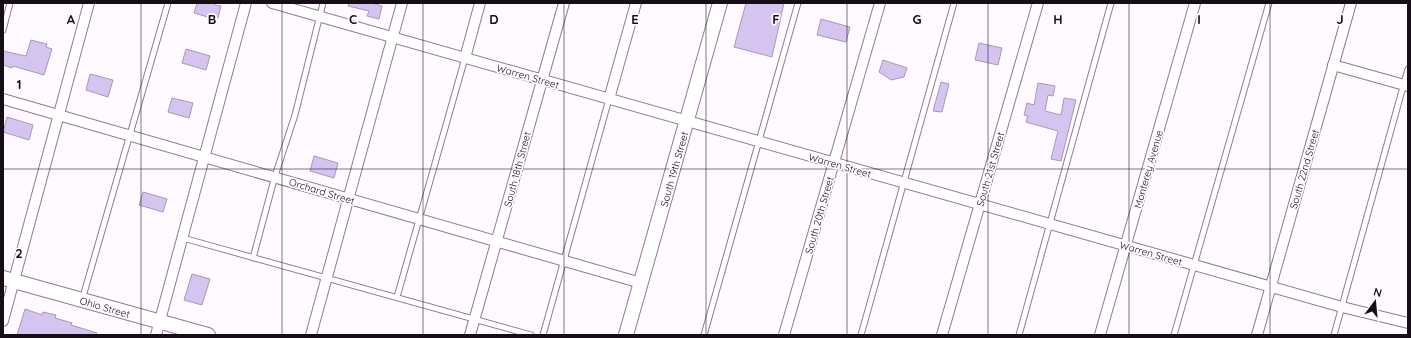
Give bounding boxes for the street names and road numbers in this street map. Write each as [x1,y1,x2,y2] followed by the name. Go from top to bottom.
[495,61,561,92] street label: Warren Street
[1287,127,1322,210] street label: South 22nd Street
[1131,128,1166,210] street label: Monterey Avenue
[501,129,534,208] street label: South 18th Street
[658,129,692,208] street label: South 19th Street
[974,130,1007,208] street label: South 21st Street
[807,150,873,181] street label: Warren Street
[802,174,837,255] street label: South 20th Street
[287,175,357,208] street label: Orchard Street
[1118,238,1184,269] street label: Warren Street
[78,294,132,321] street label: Ohio Street

